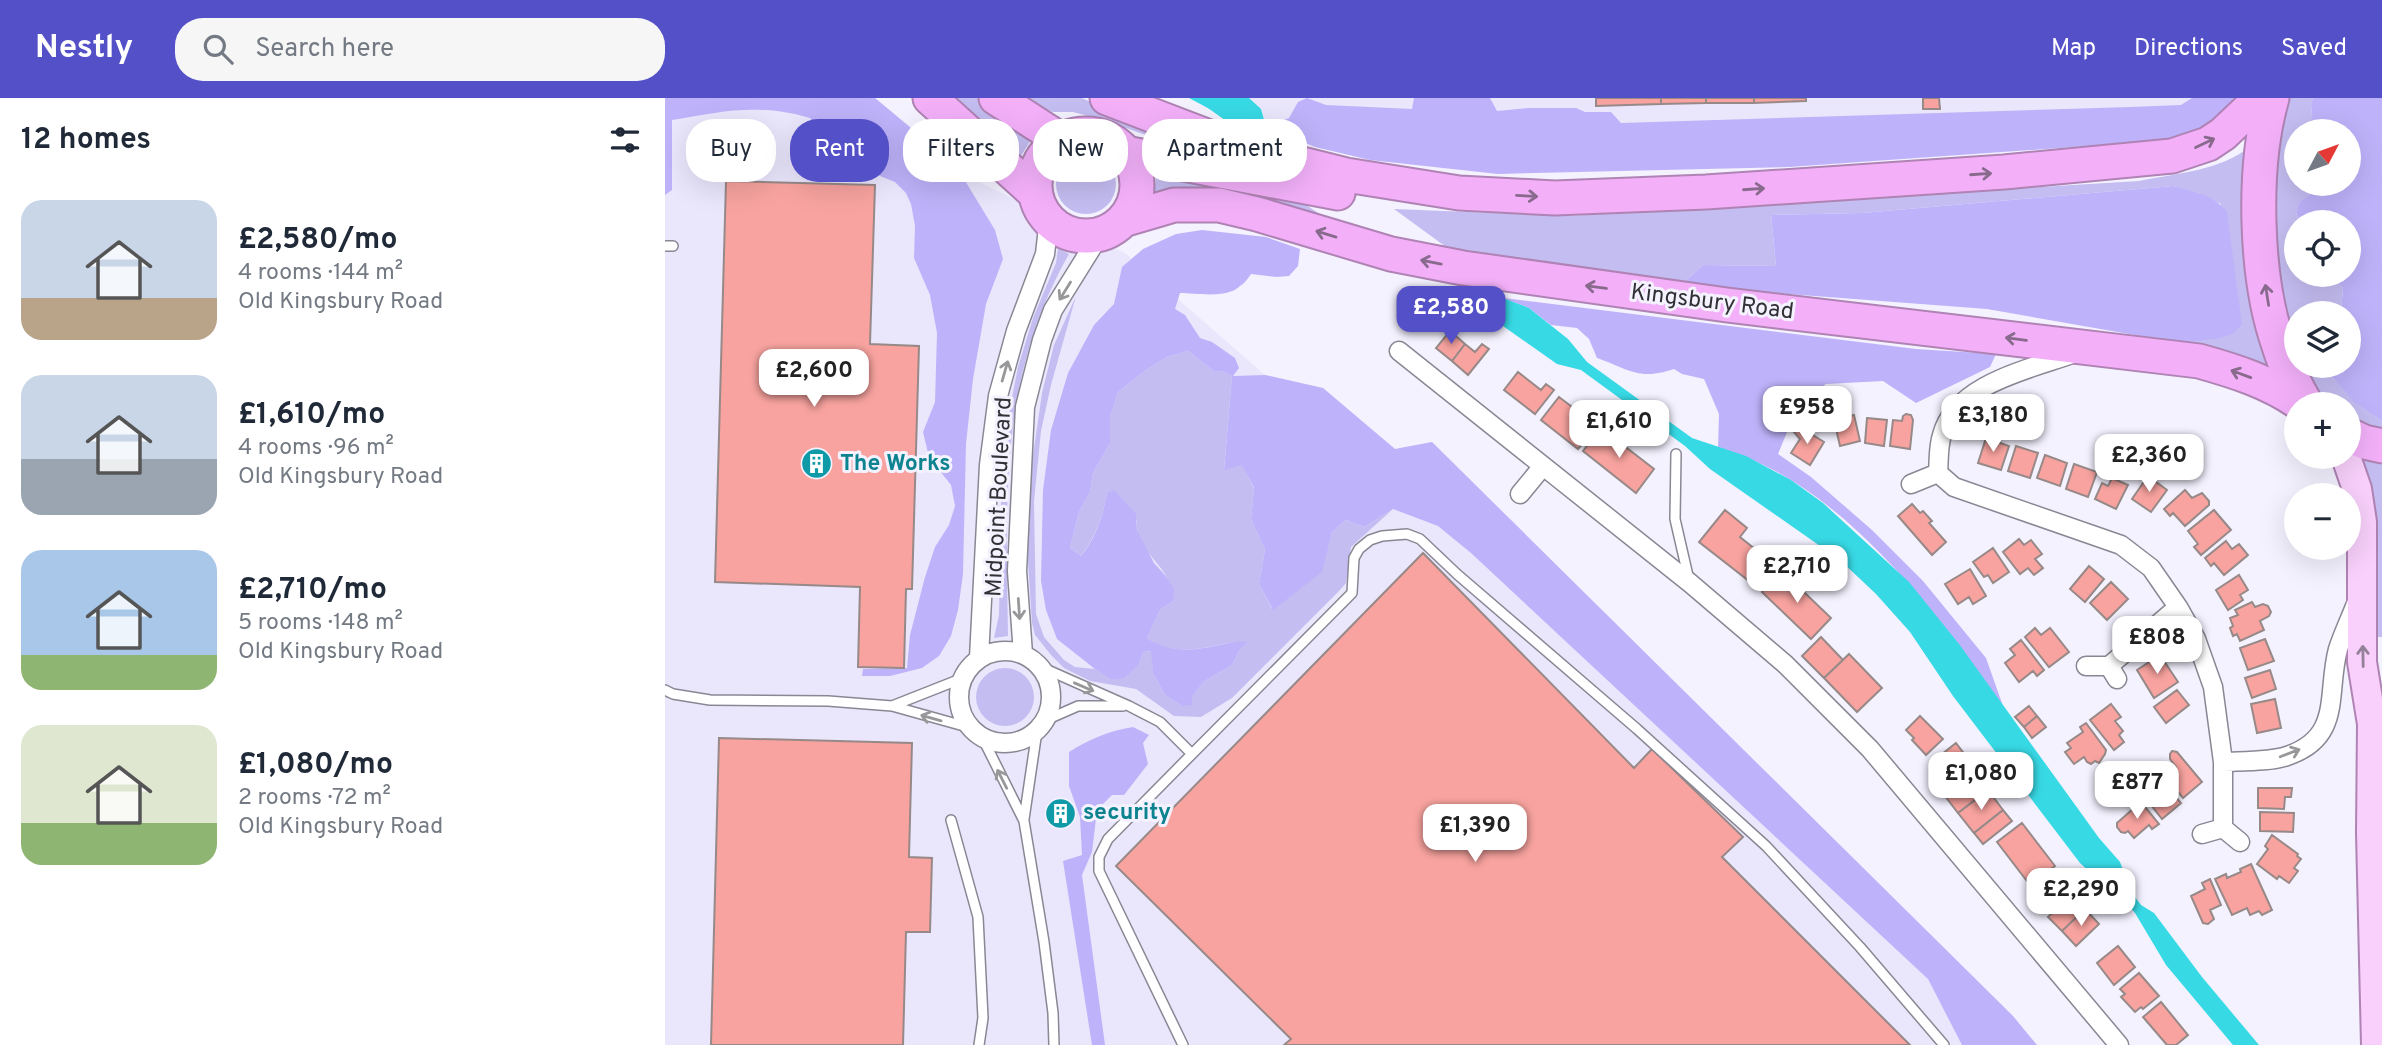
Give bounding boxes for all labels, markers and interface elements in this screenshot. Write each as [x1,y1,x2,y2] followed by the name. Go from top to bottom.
[175,18,665,81] search box
[35,28,133,70] text: Nestly
[199,30,237,68] icon: search
[255,33,394,66] text: Search here
[2051,34,2096,64] text: Map
[2134,34,2243,64] text: Directions
[2281,34,2347,64] text: Saved
[686,119,776,182] chip: Buy
[790,119,889,182] chip: Rent
[903,119,1019,182] chip: Filters
[1033,119,1128,182] chip: New
[1142,119,1307,182] chip: Apartment
[2284,119,2361,196] north arrow
[2284,119,2361,560] map controls
[606,121,644,159] icon: filters
[21,122,151,159] text: 12 homes
[2194,136,2215,150] one-way arrow
[1969,167,1992,180] one-way arrow
[1742,182,1765,195] one-way arrow
[1515,190,1538,203] one-way arrow
[2284,210,2361,287] button: locate
[238,222,398,259] text: £2,580/mo
[1315,227,1337,240] one-way arrow
[77,228,161,312] icon: home
[1420,254,1443,268] one-way arrow
[238,259,403,288] text: 4 rooms · 144 m²
[1629,279,1795,327] street label: Kingsbury Road
[1057,281,1071,301] one-way arrow
[1585,281,1608,294] one-way arrow
[2260,284,2273,307] one-way arrow
[1394,286,1508,346] pin: £2,580
[238,288,443,317] text: Old Kingsbury Road
[1413,294,1489,323] text: £2,580
[2284,301,2361,378] button: layers
[2006,333,2028,346] one-way arrow
[757,350,871,409] pin: £2,600
[775,357,853,386] text: £2,600
[999,360,1012,382] one-way arrow
[2230,366,2252,379] one-way arrow
[1766,386,1848,446] pin: £958
[2284,392,2361,469] button: +
[1779,394,1835,423] text: £958
[1936,394,2050,454] pin: £3,180
[980,396,1020,598] street label: Midpoint Boulevard
[238,397,385,434] text: £1,610/mo
[1562,400,1676,460] pin: £1,610
[1957,402,2029,431] text: £3,180
[77,403,161,487] icon: home
[1585,408,1653,437] text: £1,610
[238,434,394,463] text: 4 rooms · 96 m²
[2092,434,2206,494] pin: £2,360
[2111,442,2187,471] text: £2,360
[800,447,834,481] building icon: The Works
[840,450,951,479] place label: The Works
[238,463,443,492] text: Old Kingsbury Road
[2284,483,2361,560] button: −
[1740,546,1854,605] pin: £2,710
[1763,553,1831,582] text: £2,710
[238,572,387,609] text: £2,710/mo
[77,578,161,662] icon: home
[1013,597,1026,620] one-way arrow
[238,609,403,638] text: 5 rooms · 148 m²
[2116,616,2198,676] pin: £808
[2128,624,2186,653] text: £808
[238,638,443,667] text: Old Kingsbury Road
[2356,645,2370,668] one-way arrow
[1073,681,1095,694] one-way arrow
[921,710,943,723] one-way arrow
[2279,746,2300,759] one-way arrow
[238,747,393,784] text: £1,080/mo
[1924,752,2038,812] pin: £1,080
[77,753,161,837] icon: home
[1944,760,2018,789] text: £1,080
[2096,762,2178,821] pin: £877
[995,769,1009,790] one-way arrow
[2111,769,2163,798] text: £877
[238,784,391,813] text: 2 rooms · 72 m²
[1043,796,1077,830] building icon: security
[1083,799,1171,828] place label: security
[1418,804,1532,864] pin: £1,390
[1439,812,1511,841] text: £1,390
[238,813,443,842] text: Old Kingsbury Road
[2024,868,2138,928] pin: £2,290
[2042,876,2120,905] text: £2,290

